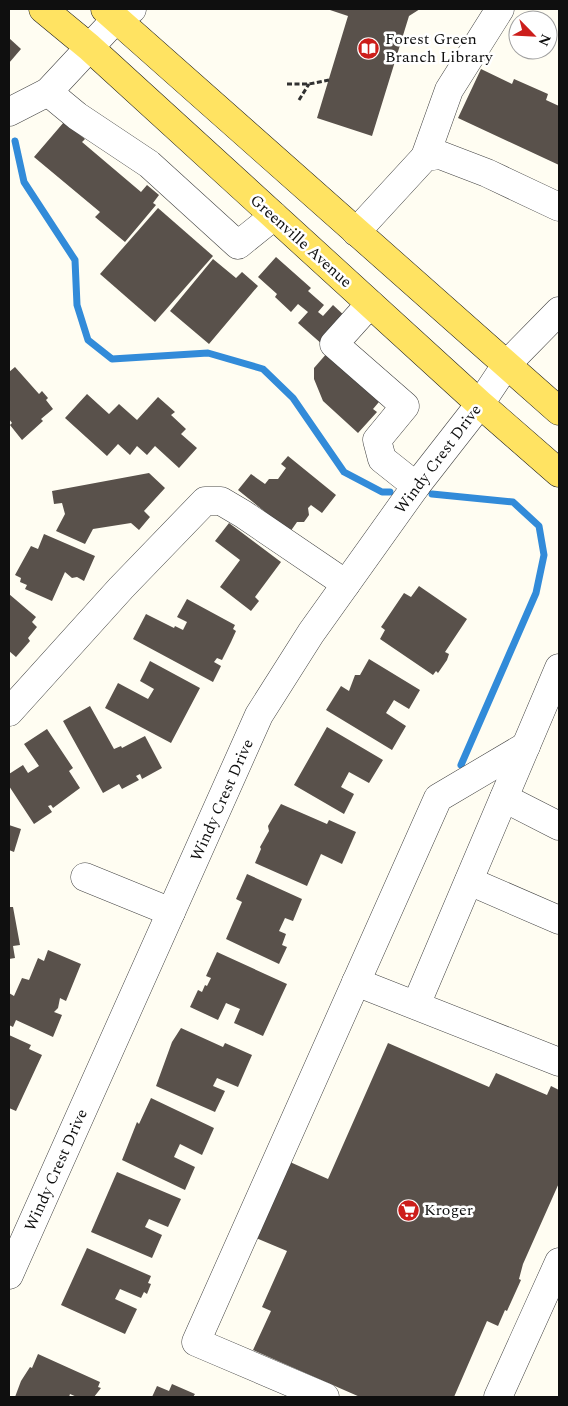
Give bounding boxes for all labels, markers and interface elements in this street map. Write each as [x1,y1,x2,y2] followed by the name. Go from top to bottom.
[508,10,558,60] north arrow
[385,27,494,69] place label: Forest Green Branch Library
[533,31,556,50] text: N
[357,36,381,60] library icon: Forest Green Branch Library
[245,189,357,293] street label: Greenville Avenue
[389,399,487,519] street label: Windy Crest Drive
[184,735,260,865] street label: Windy Crest Drive
[18,1105,94,1235] street label: Windy Crest Drive
[396,1198,420,1222] supermarket icon: Kroger
[424,1198,473,1222] place label: Kroger

